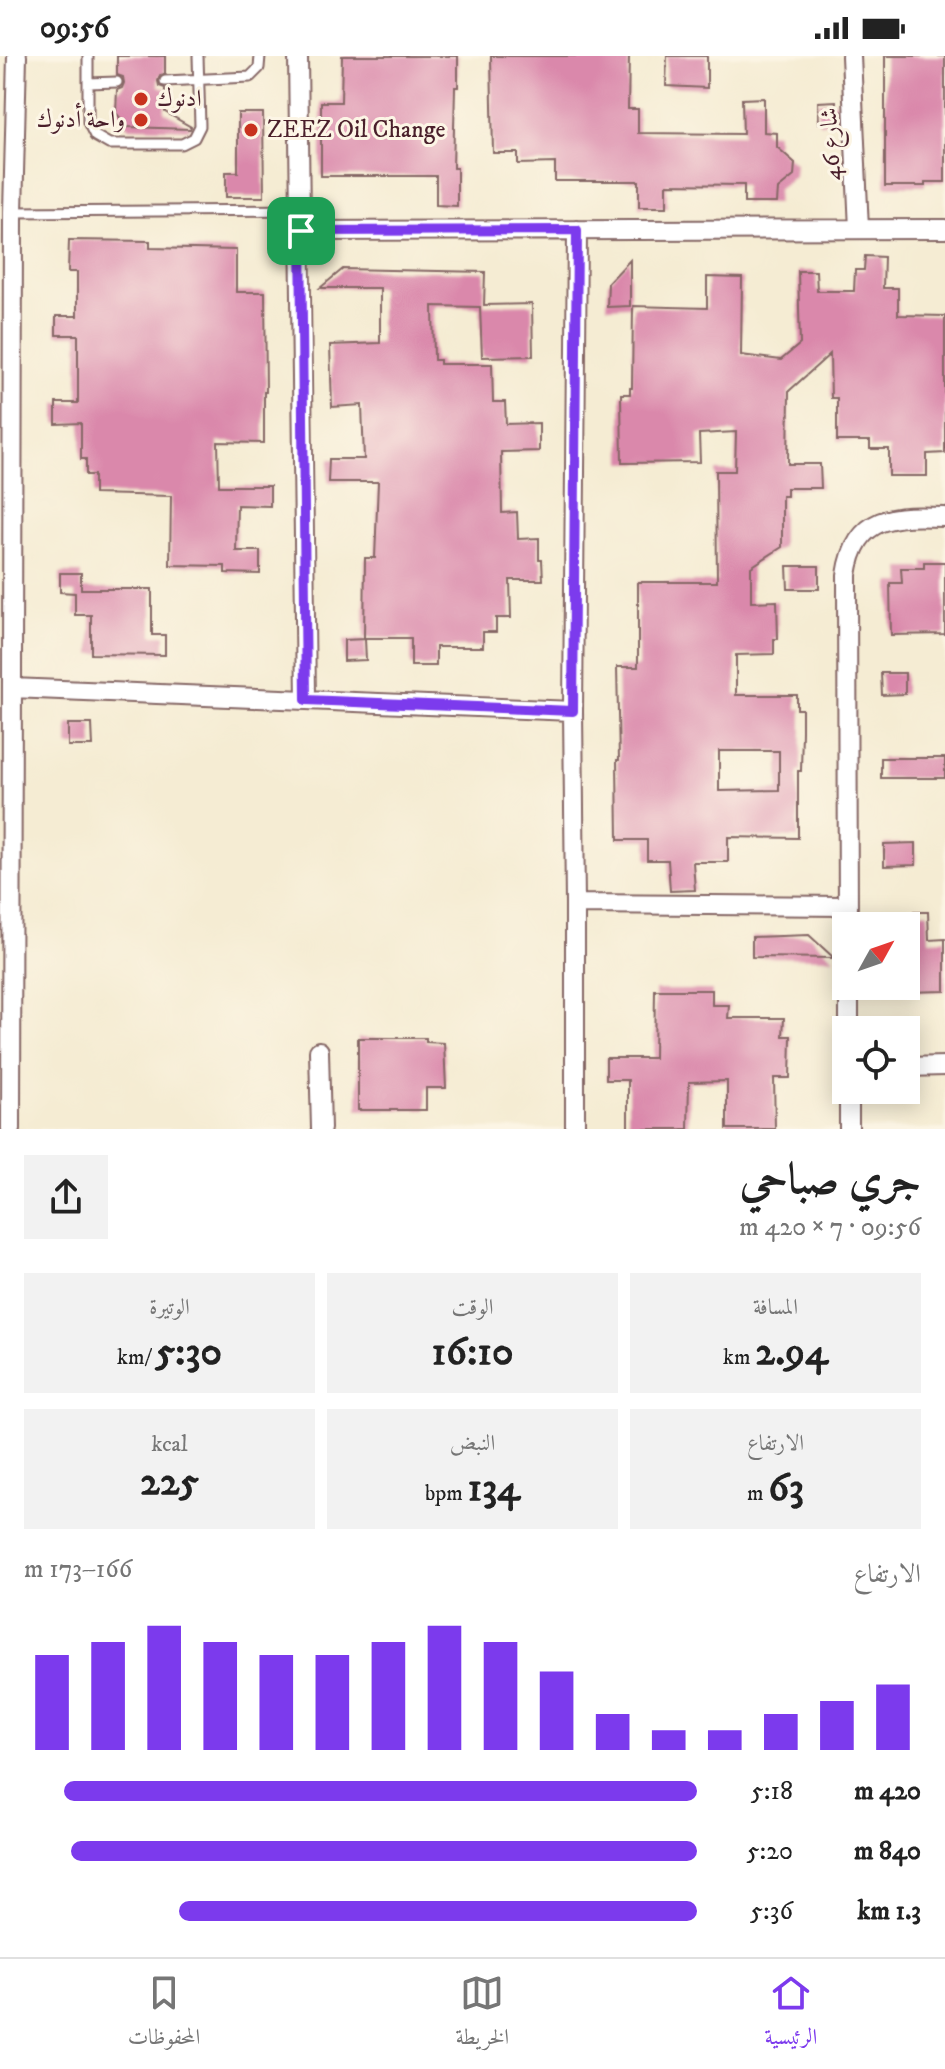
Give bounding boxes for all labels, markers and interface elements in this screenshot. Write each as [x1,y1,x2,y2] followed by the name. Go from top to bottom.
[40,10,109,47] text: 09:56
[157,84,202,114] place label: ادنوك
[132,90,150,108] marker: ادنوك
[36,102,125,135] place label: واحة أدنوك
[814,106,852,181] street label: شارع 46
[132,111,150,129] marker: واحة أدنوك
[267,115,445,145] place label: ZEEZ Oil Change
[242,121,260,139] marker: ZEEZ Oil Change
[267,197,335,265] pin
[279,209,323,253] icon: arrive
[832,912,920,1000] north arrow
[832,912,920,1104] map controls
[832,1016,920,1104] button: locate
[740,1153,921,1208] text: جري صباحي
[24,1155,108,1239] button: share
[739,1211,921,1244] text: 09:56 · 7 × 420 m
[149,1294,190,1321] text: الوتيرة
[451,1294,494,1321] text: الوقت
[753,1294,798,1321] text: المسافة
[155,1328,222,1378] text: 5:30
[432,1328,513,1378] text: 16:10
[755,1328,828,1378] text: 2.94
[117,1344,155,1371] text: /km
[723,1344,755,1371] text: km
[450,1430,495,1457] text: النبض
[747,1430,804,1457] text: الارتفاع
[151,1431,188,1458] text: kcal
[140,1458,199,1508] text: 225
[467,1464,520,1514] text: 134
[768,1464,804,1514] text: 63
[425,1480,467,1507] text: bpm
[747,1480,768,1507] text: m
[24,1553,132,1586] text: 166–173 m
[854,1558,921,1591] text: الارتفاع
[751,1775,793,1808] text: 5:18
[854,1775,921,1808] text: 420 m
[747,1835,793,1868] text: 5:20
[854,1835,921,1868] text: 840 m
[750,1895,793,1928] text: 5:36
[858,1895,921,1928] text: 1.3 km
[128,1971,200,2058] tab: المحفوظات
[456,1971,509,2058] tab: الخريطة
[764,1971,817,2058] tab: الرئيسية

